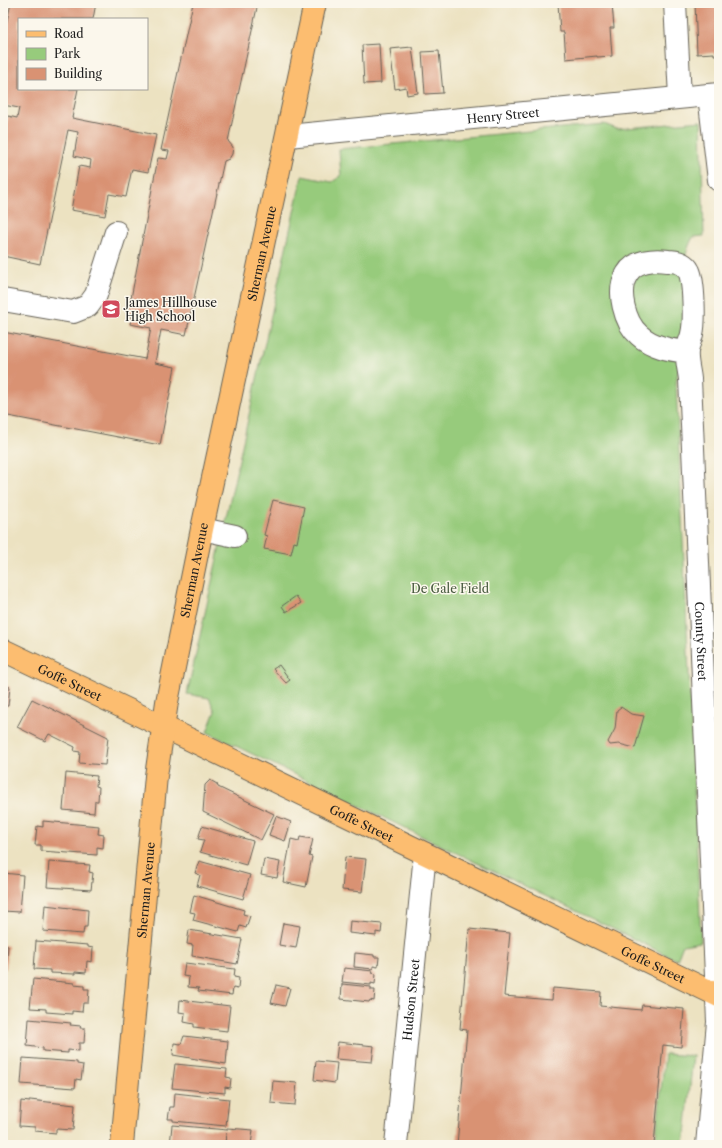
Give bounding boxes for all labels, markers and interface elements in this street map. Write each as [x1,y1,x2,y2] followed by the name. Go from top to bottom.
[18,18,148,90] legend
[54,26,84,41] text: Road
[54,46,81,61] text: Park
[54,66,102,81] text: Building
[466,104,541,126] street label: Henry Street
[244,204,279,302] street label: Sherman Avenue
[123,295,217,324] place label: James Hillhouse High School
[100,298,122,320] school or university icon: James Hillhouse High School
[177,521,211,619] street label: Sherman Avenue
[411,581,490,596] park label: De Gale Field
[692,601,711,682] street label: County Street
[35,660,105,704] street label: Goffe Street
[327,801,397,845] street label: Goffe Street
[134,841,157,939] street label: Sherman Avenue
[619,942,688,986] street label: Goffe Street
[399,957,422,1041] street label: Hudson Street

